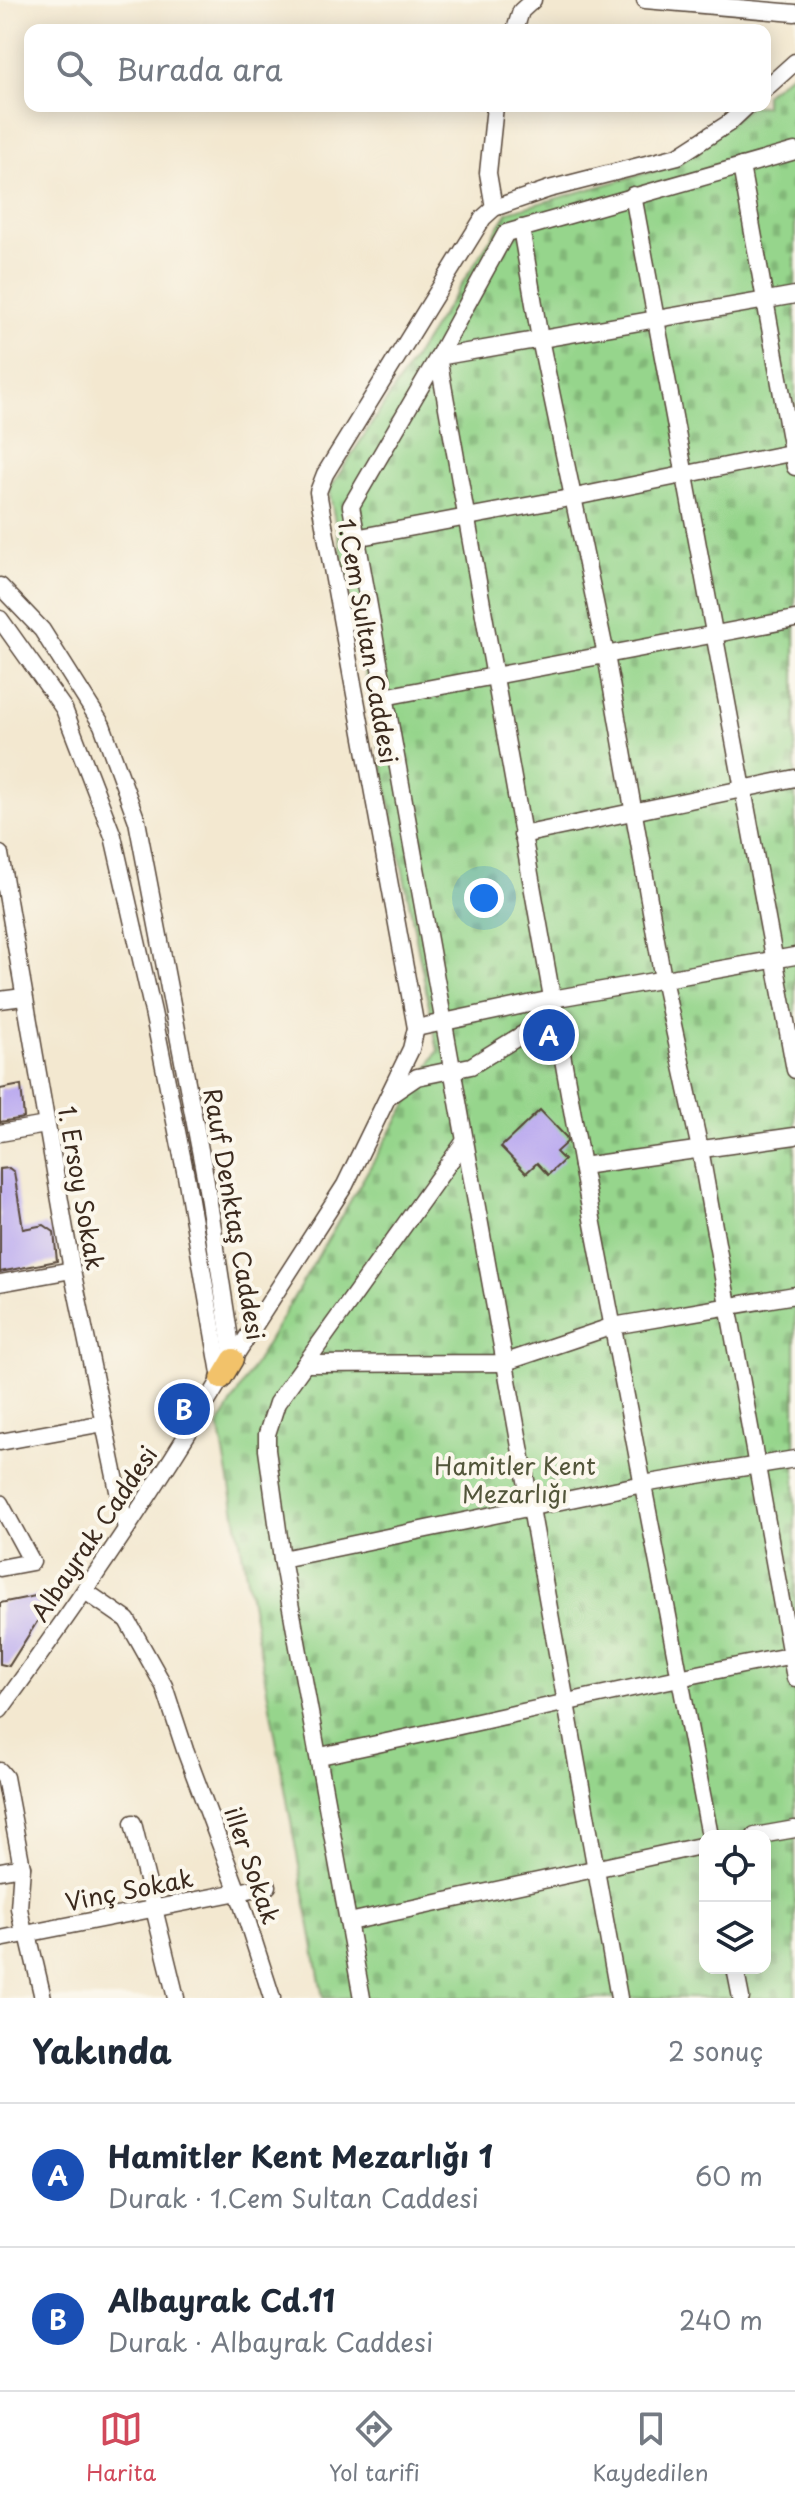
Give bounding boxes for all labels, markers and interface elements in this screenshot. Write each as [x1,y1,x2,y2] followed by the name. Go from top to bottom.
[24,24,771,112] search box
[52,46,96,90] icon: search
[116,46,282,91] text: Burada ara
[330,516,408,766] street label: 1.Cem Sultan Caddesi
[464,878,504,918] your location
[523,1005,575,1065] pin: A
[195,1085,275,1343] street label: Rauf Denktaş Caddesi
[50,1103,114,1273] street label: 1. Ersoy Sokak
[158,1379,210,1439] pin: B
[21,1438,165,1628] street label: Albayrak Caddesi
[434,1447,596,1511] park label: Hamitler Kent Mezarlığı
[216,1801,290,1929] street label: iller Sokak
[699,1830,771,1974] map controls
[699,1830,771,1902] button: locate
[62,1859,196,1919] street label: Vinç Sokak
[699,1902,771,1974] button: layers
[32,2024,172,2076] text: Yakında
[668,2031,763,2070] text: 2 sonuç
[108,2133,493,2178] text: Hamitler Kent Mezarlığı 1
[48,2156,68,2195] text: A
[695,2156,763,2195] text: 60 m
[108,2178,479,2217] text: Durak · 1.Cem Sultan Caddesi
[108,2277,335,2322] text: Albayrak Cd.11
[49,2300,67,2339] text: B
[679,2300,763,2339] text: 240 m
[108,2322,433,2361] text: Durak · Albayrak Caddesi
[86,2407,156,2488] tab: Harita
[329,2407,420,2488] tab: Yol tarifi
[593,2407,709,2488] tab: Kaydedilen

